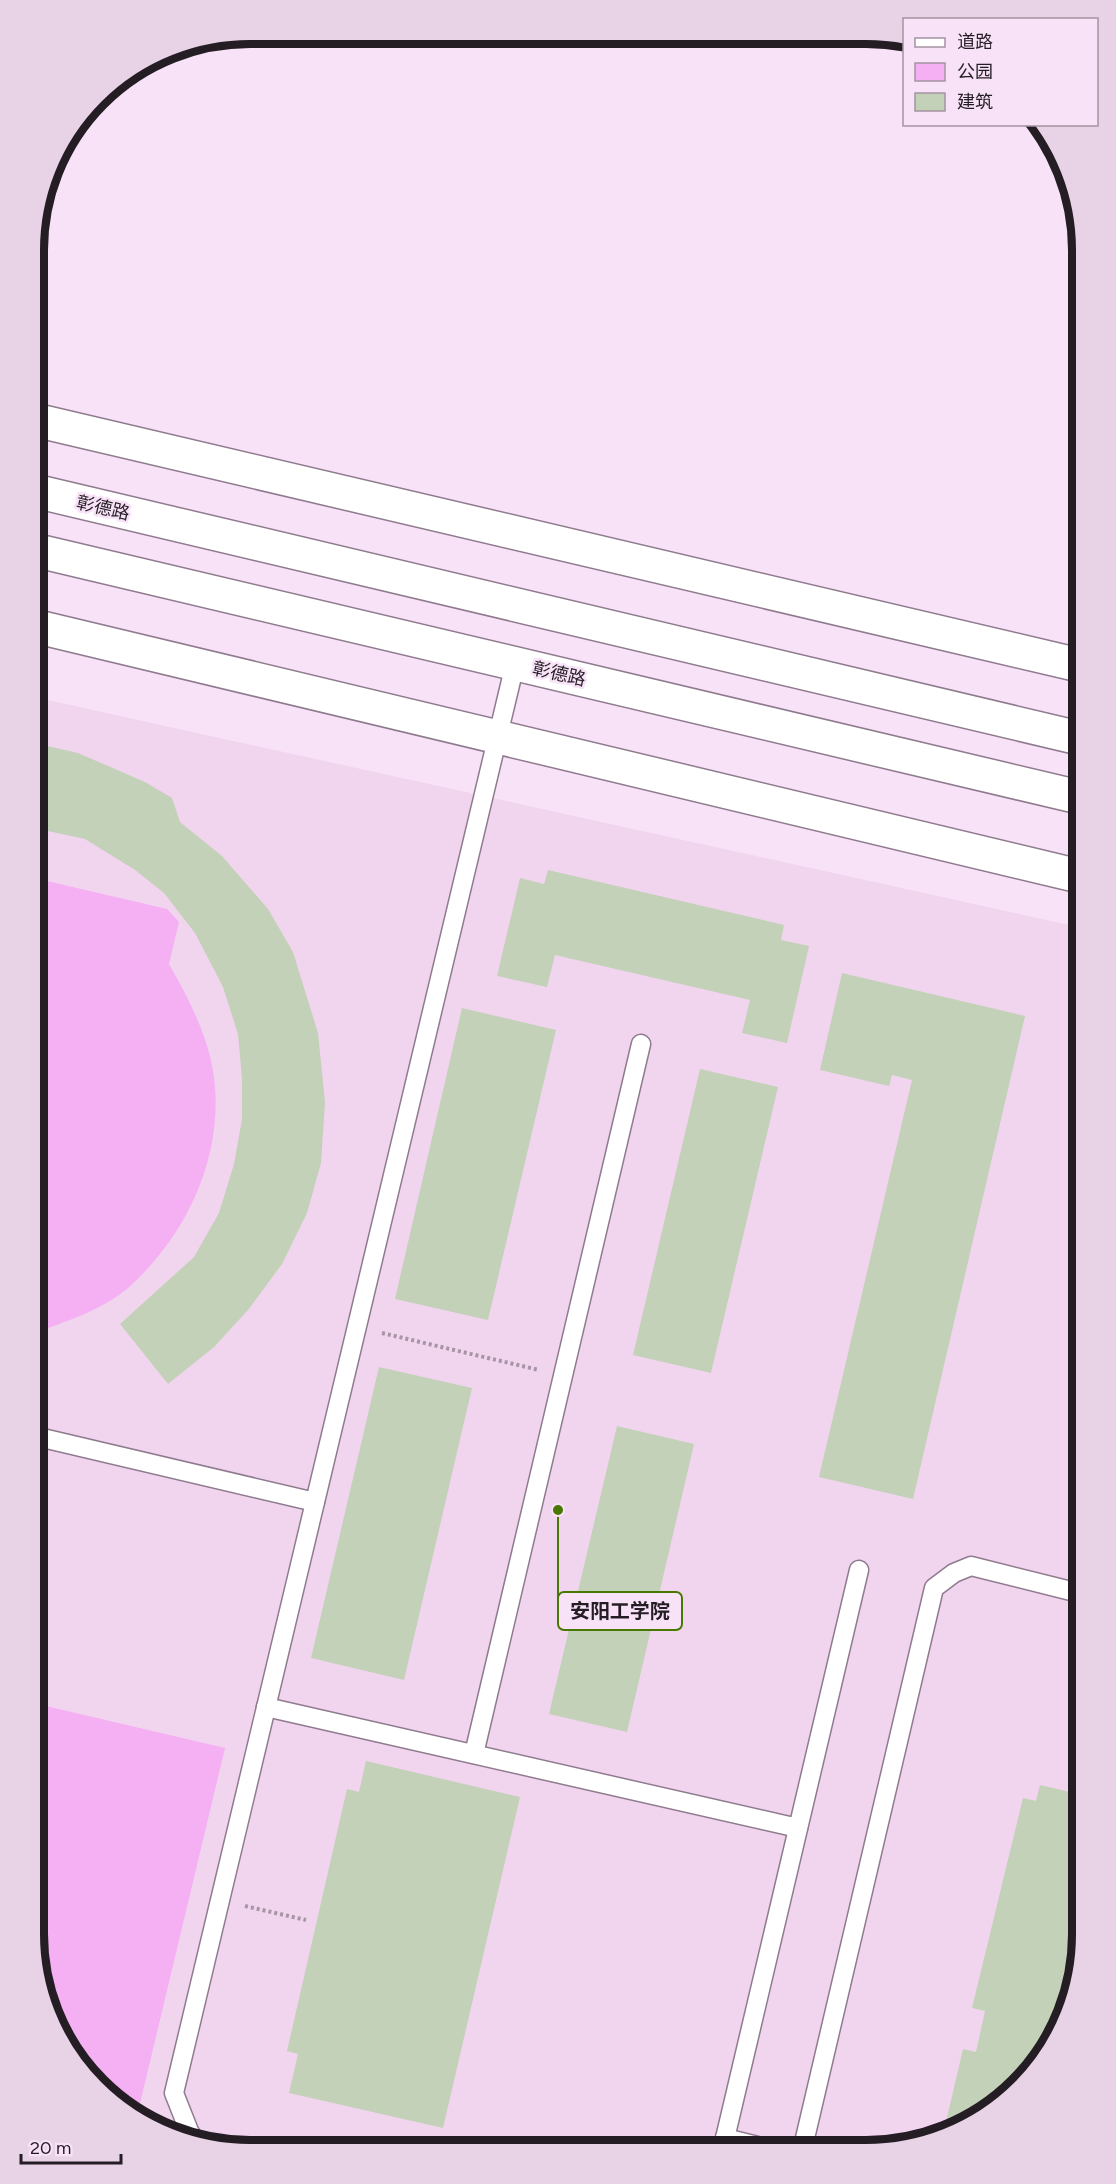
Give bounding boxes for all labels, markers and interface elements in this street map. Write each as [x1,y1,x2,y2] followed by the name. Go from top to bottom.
[903,18,1098,126] legend
[957,31,993,53] text: 道路
[957,61,993,83] text: 公园
[957,91,993,113] text: 建筑
[74,491,132,525] street label: 彰德路
[530,657,588,691] street label: 彰德路
[558,1592,682,1630] callout: 安阳工学院
[570,1599,670,1623] text: 安阳工学院
[21,2127,122,2165] scale bar
[30,2137,71,2159] text: 20 m

